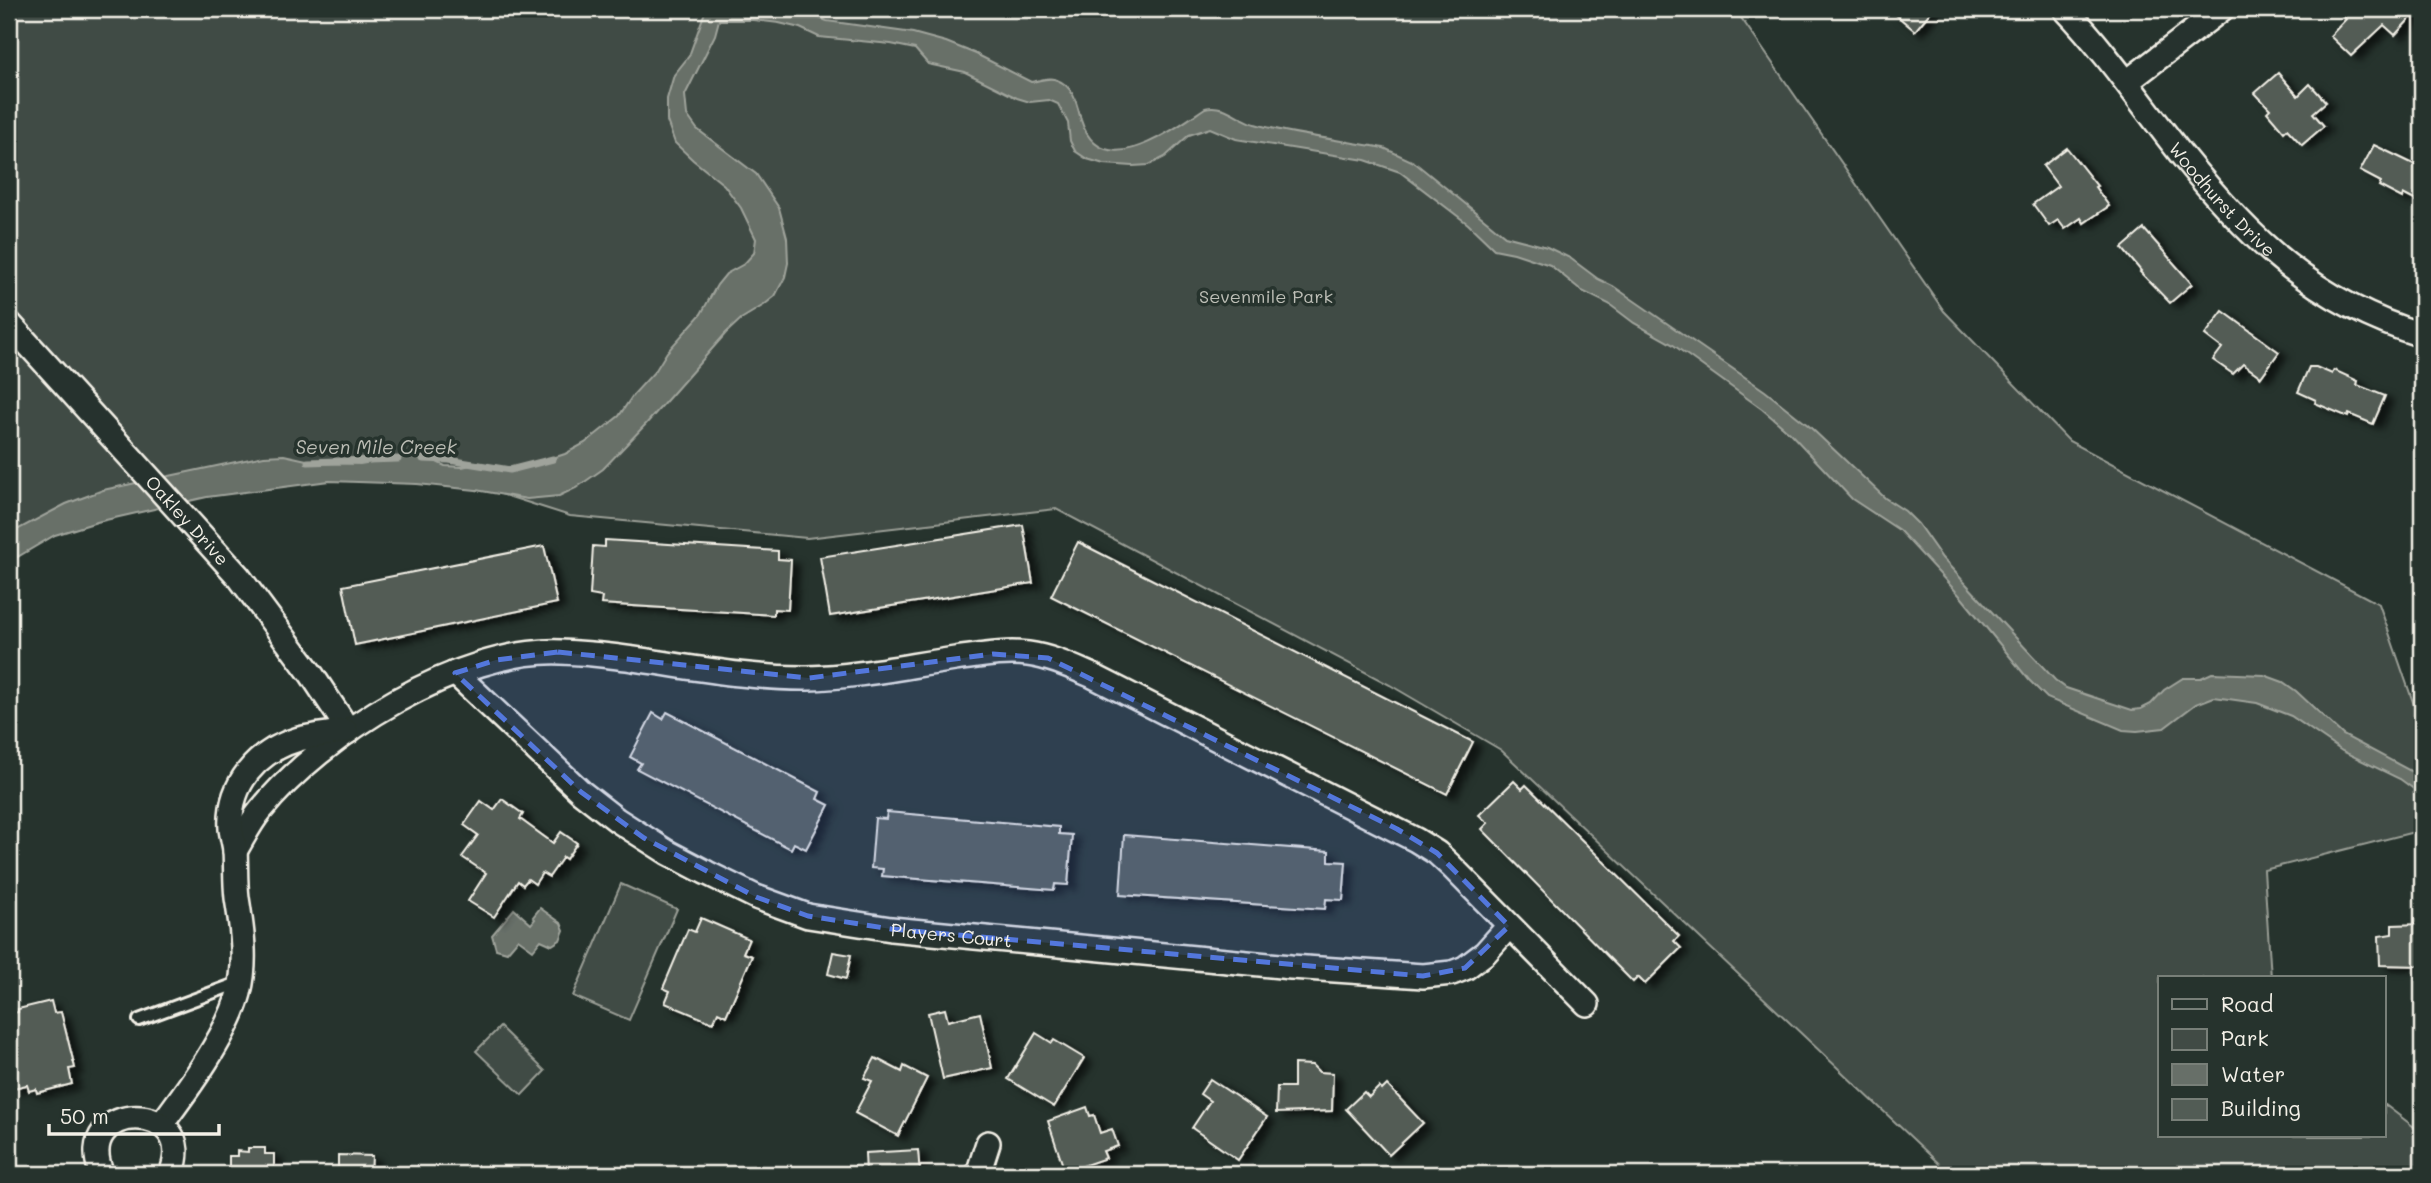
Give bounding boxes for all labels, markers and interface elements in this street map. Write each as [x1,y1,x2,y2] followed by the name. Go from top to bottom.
[2164,137,2281,262] street label: Woodhurst Drive
[1199,284,1333,308] park label: Sevenmile Park
[295,434,457,459] water label: Seven Mile Creek
[141,470,235,570] street label: Oakley Drive
[890,917,1013,952] street label: Players Court
[2158,976,2386,1138] legend
[2221,990,2273,1017] text: Road
[2221,1024,2269,1051] text: Park
[2221,1060,2285,1087] text: Water
[49,1092,219,1136] scale bar
[2221,1094,2301,1121] text: Building
[60,1102,109,1129] text: 50 m

